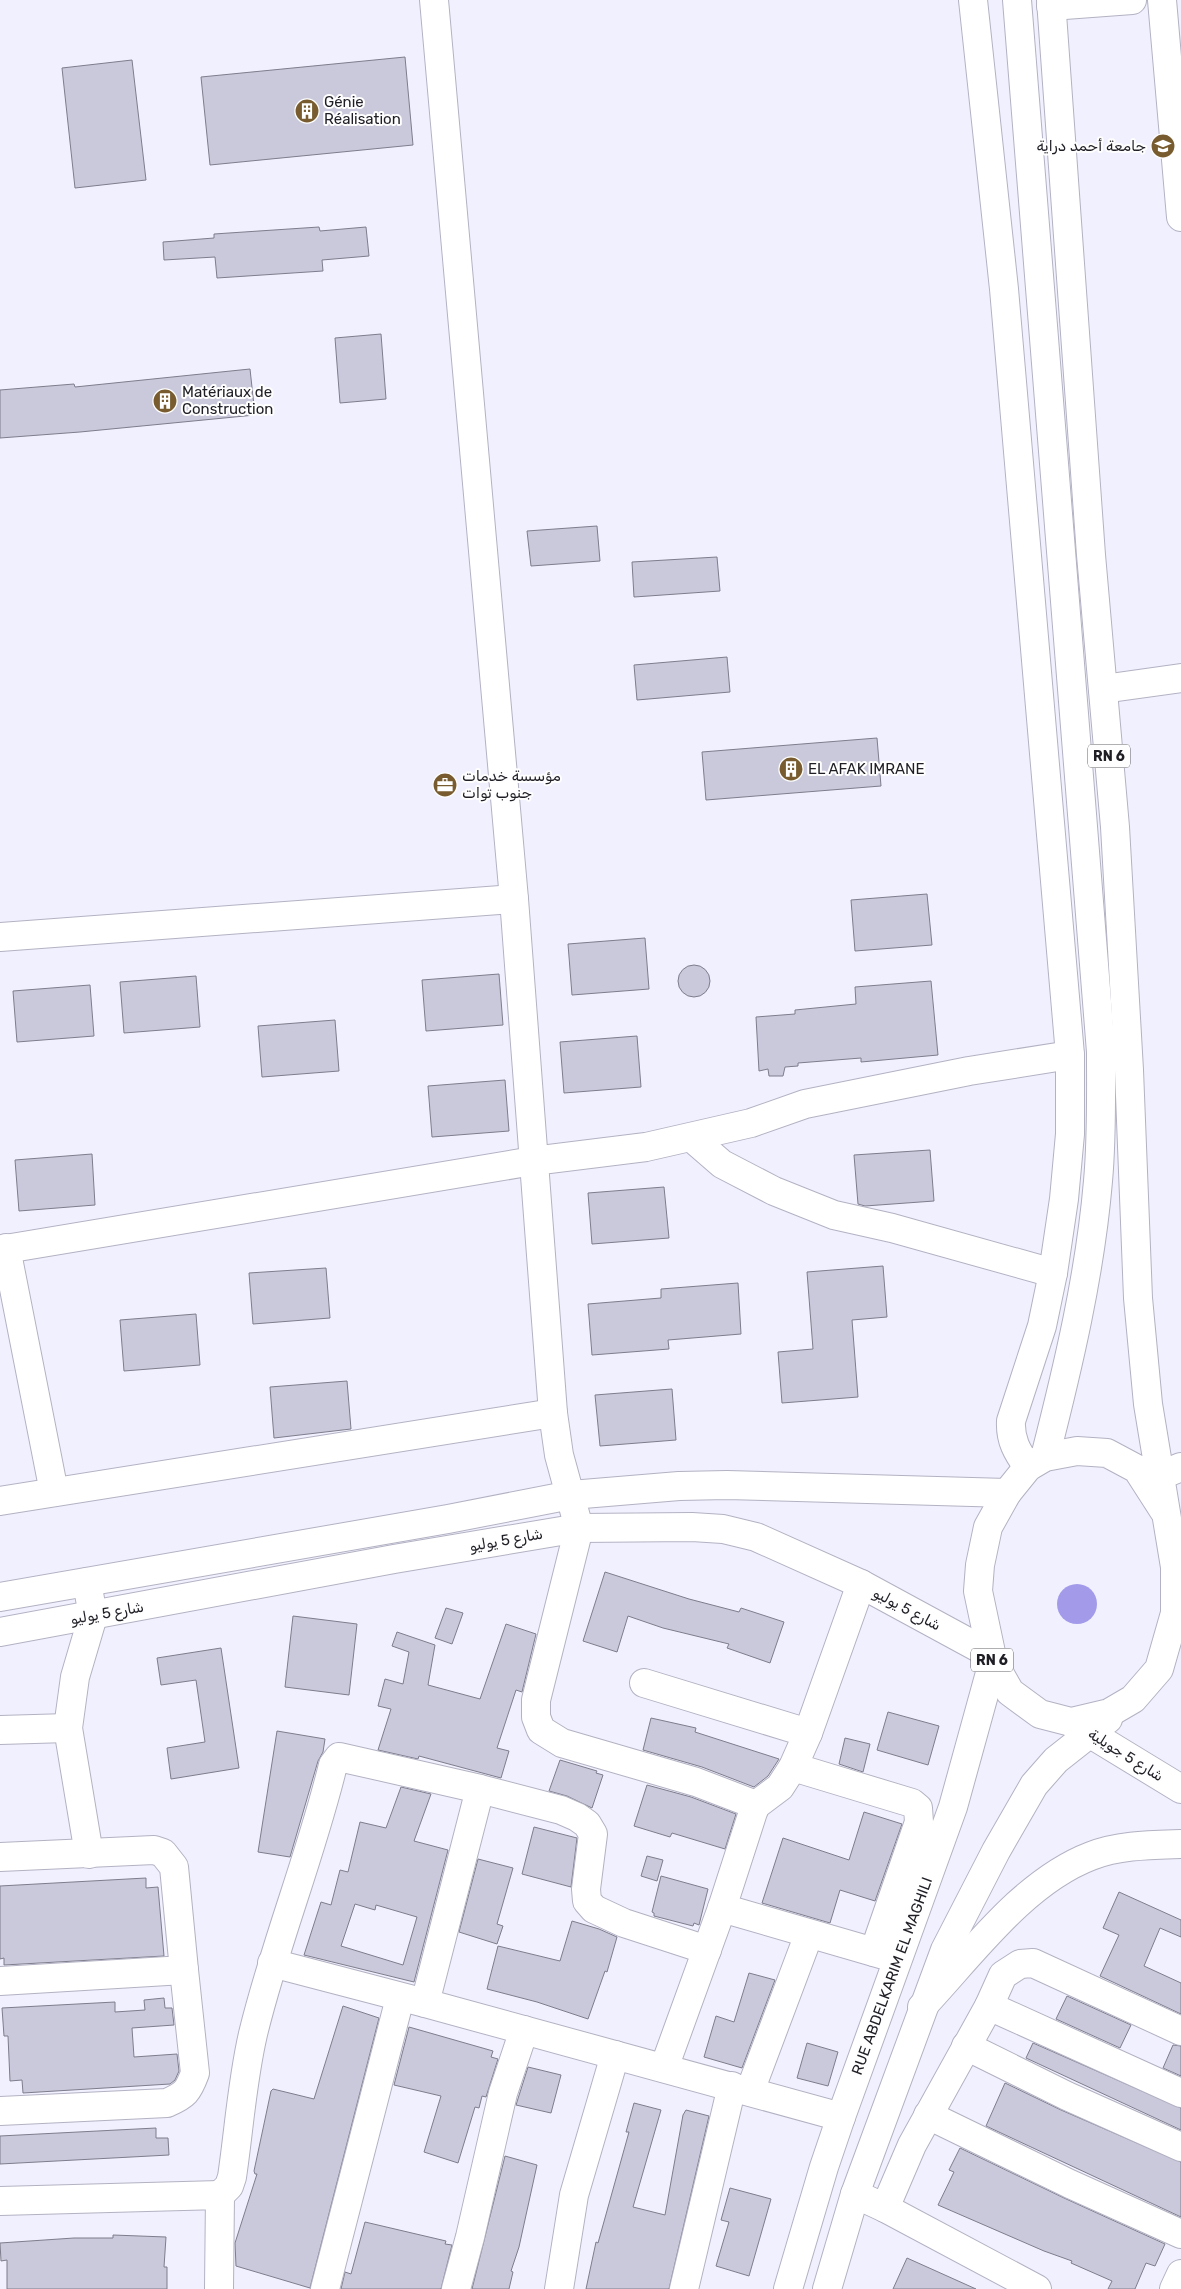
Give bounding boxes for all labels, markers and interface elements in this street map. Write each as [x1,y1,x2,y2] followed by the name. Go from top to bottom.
[324,93,401,128] place label: Génie Réalisation
[294,98,320,124] building icon: Génie Réalisation
[1150,133,1176,159] school or university icon: جامعة أحمد دراية
[1037,137,1146,155] place label: جامعة أحمد دراية
[182,383,273,418] place label: Matériaux de Construction
[152,388,178,414] building icon: Matériaux de Construction
[1088,744,1130,768] road number: RN 6
[778,756,804,782] building icon: EL AFAK IMRANE
[808,760,925,778] place label: EL AFAK IMRANE
[462,767,561,802] place label: مؤسسة خدمات جنوب توات
[432,772,458,798] office icon: مؤسسة خدمات جنوب توات
[468,1525,545,1557] street label: شارع 5 يوليو
[869,1584,944,1636] street label: شارع 5 يوليو
[69,1598,146,1630] street label: شارع 5 يوليو
[971,1648,1013,1672] road number: RN 6
[1084,1725,1167,1787] street label: شارع 5 جويلية
[848,1875,936,2077] street label: RUE ABDELKARIM EL MAGHILI

